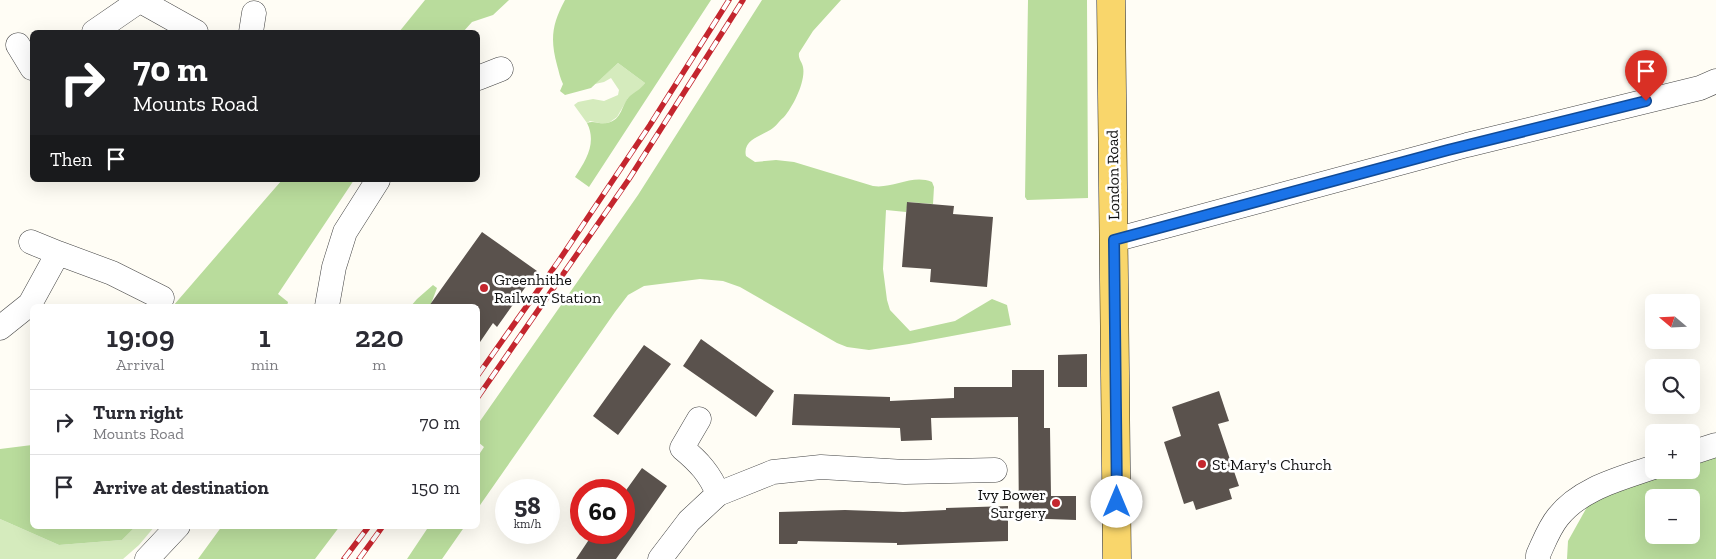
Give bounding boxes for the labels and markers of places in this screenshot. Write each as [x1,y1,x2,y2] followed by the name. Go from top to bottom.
[1625,50,1667,101] pin
[494,270,602,307] place label: Greenhithe Railway Station
[478,282,490,294] marker: Greenhithe Railway Station
[1212,455,1332,474] place label: St Mary's Church
[1196,458,1208,470] marker: St Mary's Church
[978,485,1047,522] place label: Ivy Bower Surgery
[1050,497,1062,509] marker: Ivy Bower Surgery

